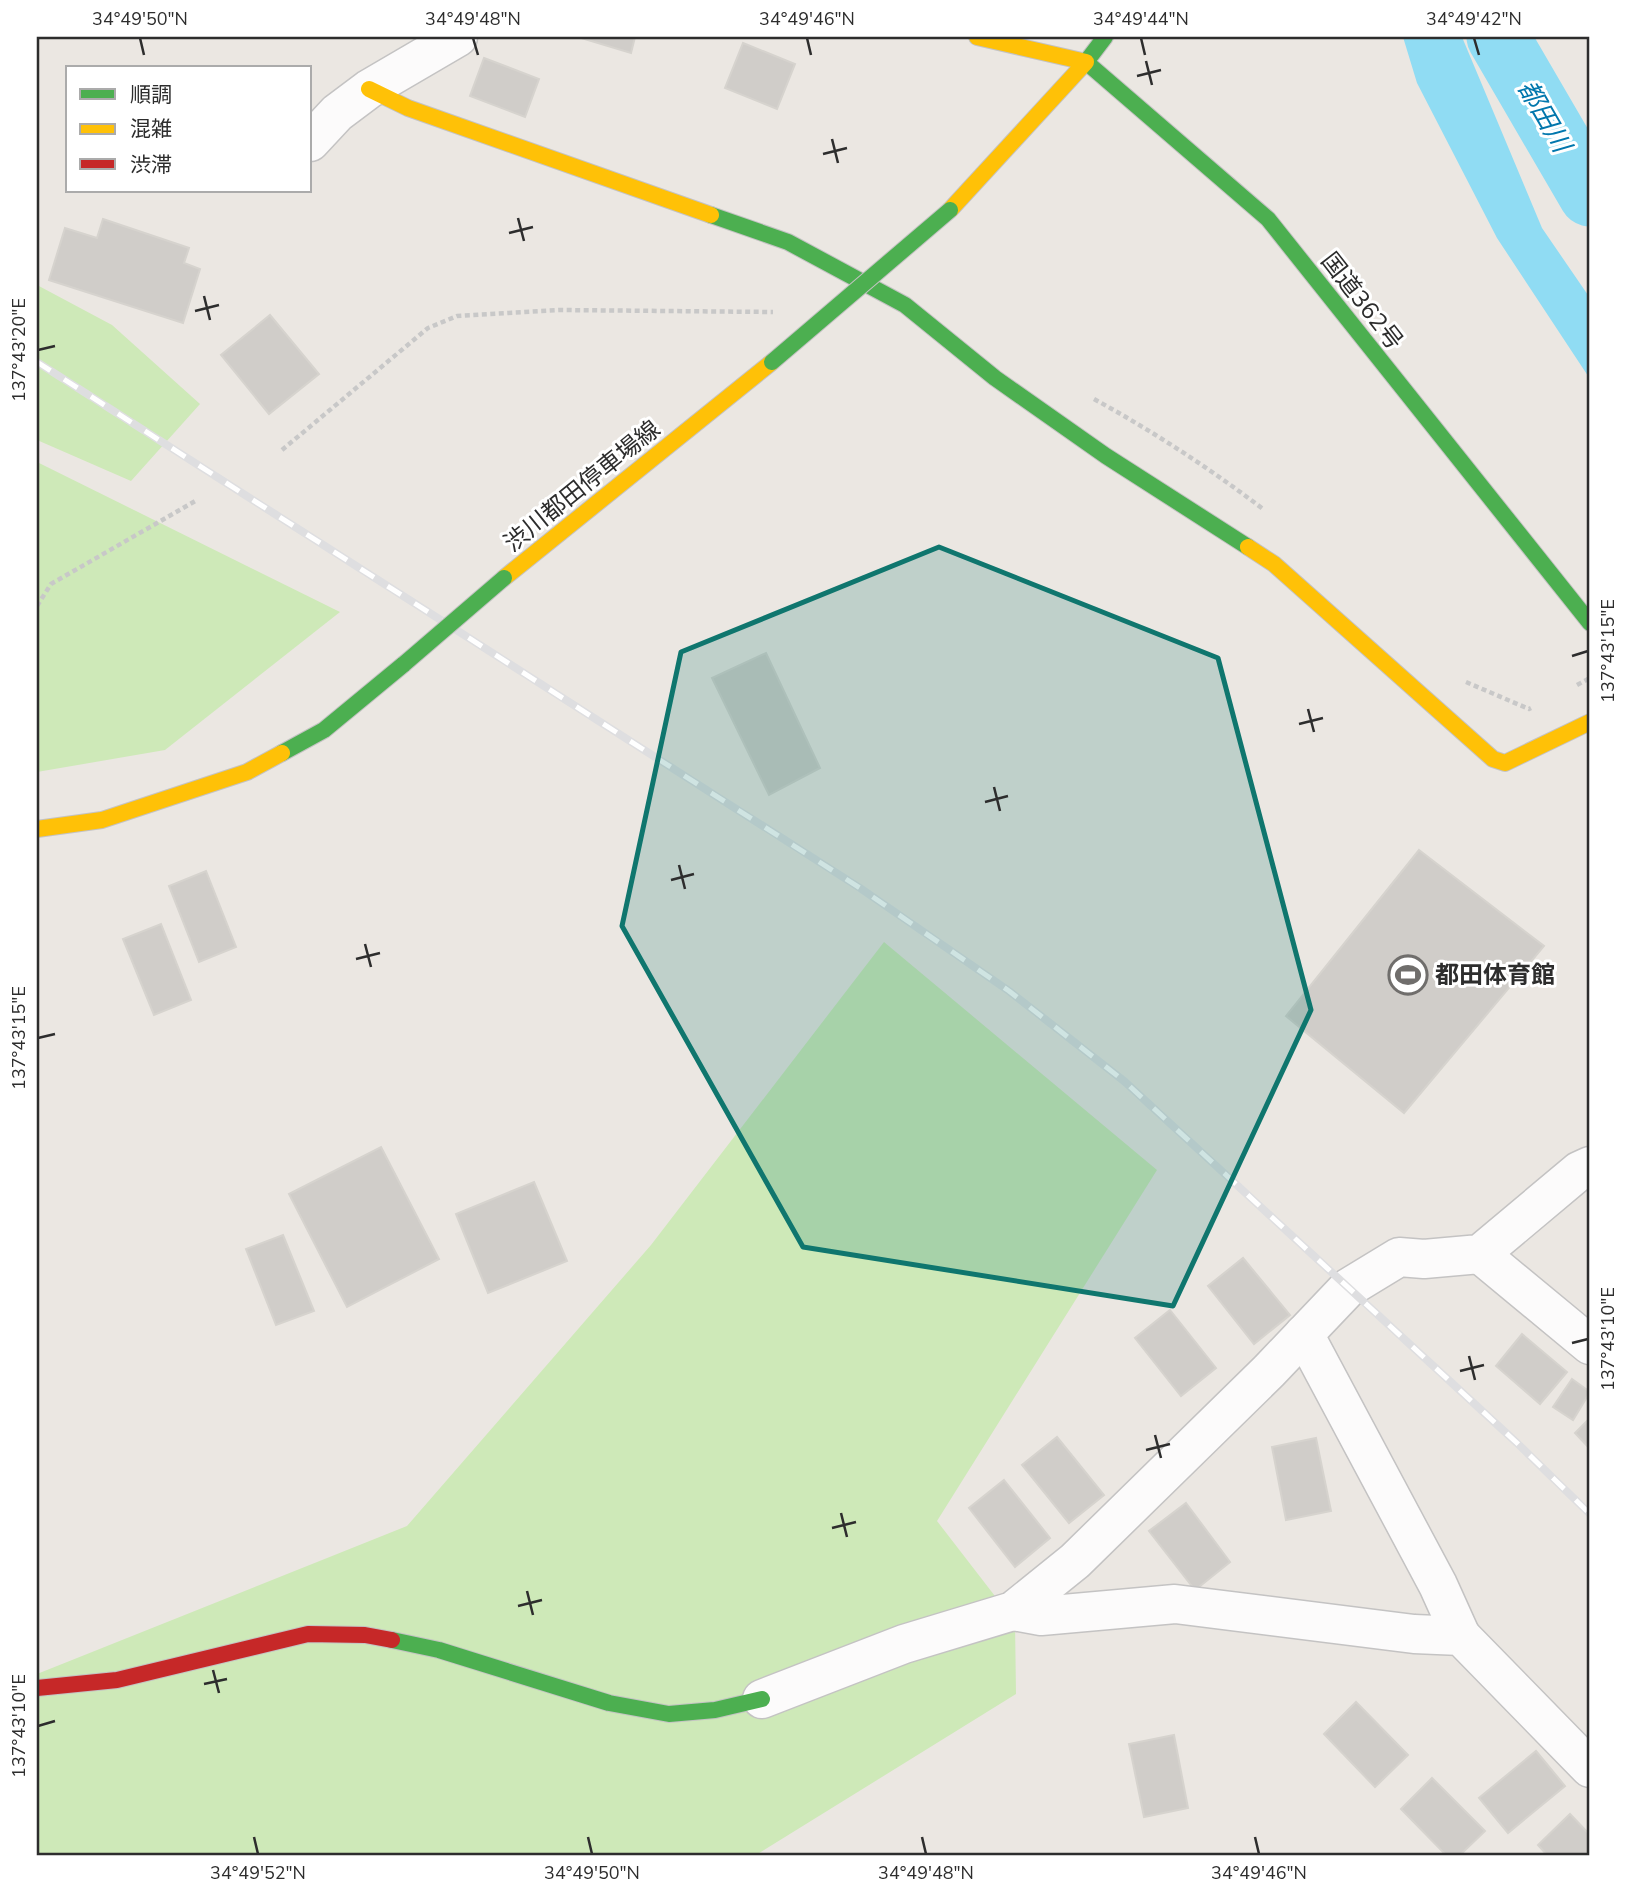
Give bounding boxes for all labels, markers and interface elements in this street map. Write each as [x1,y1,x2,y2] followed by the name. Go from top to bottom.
[92,7,188,31] text: 34°49'50"N
[425,7,521,31] text: 34°49'48"N
[759,7,855,31] text: 34°49'46"N
[1093,7,1189,31] text: 34°49'44"N
[1426,7,1522,31] text: 34°49'42"N
[66,66,312,192] legend
[1509,73,1580,161] water label: 都田川
[130,81,172,109] text: 順調
[130,115,172,143] text: 混雑
[130,151,172,179] text: 渋滞
[1314,246,1410,356] street label: 国道362号
[7,298,31,402] text: 137°43'20"E
[497,413,667,559] street label: 渋川都田停車場線
[1596,599,1620,703] text: 137°43'15"E
[1387,954,1429,996] sports icon: 都田体育館
[1435,959,1555,991] place label: 都田体育館
[7,986,31,1090] text: 137°43'15"E
[1596,1287,1620,1391] text: 137°43'10"E
[7,1674,31,1778] text: 137°43'10"E
[210,1861,306,1885] text: 34°49'52"N
[544,1861,640,1885] text: 34°49'50"N
[878,1861,974,1885] text: 34°49'48"N
[1211,1861,1307,1885] text: 34°49'46"N

